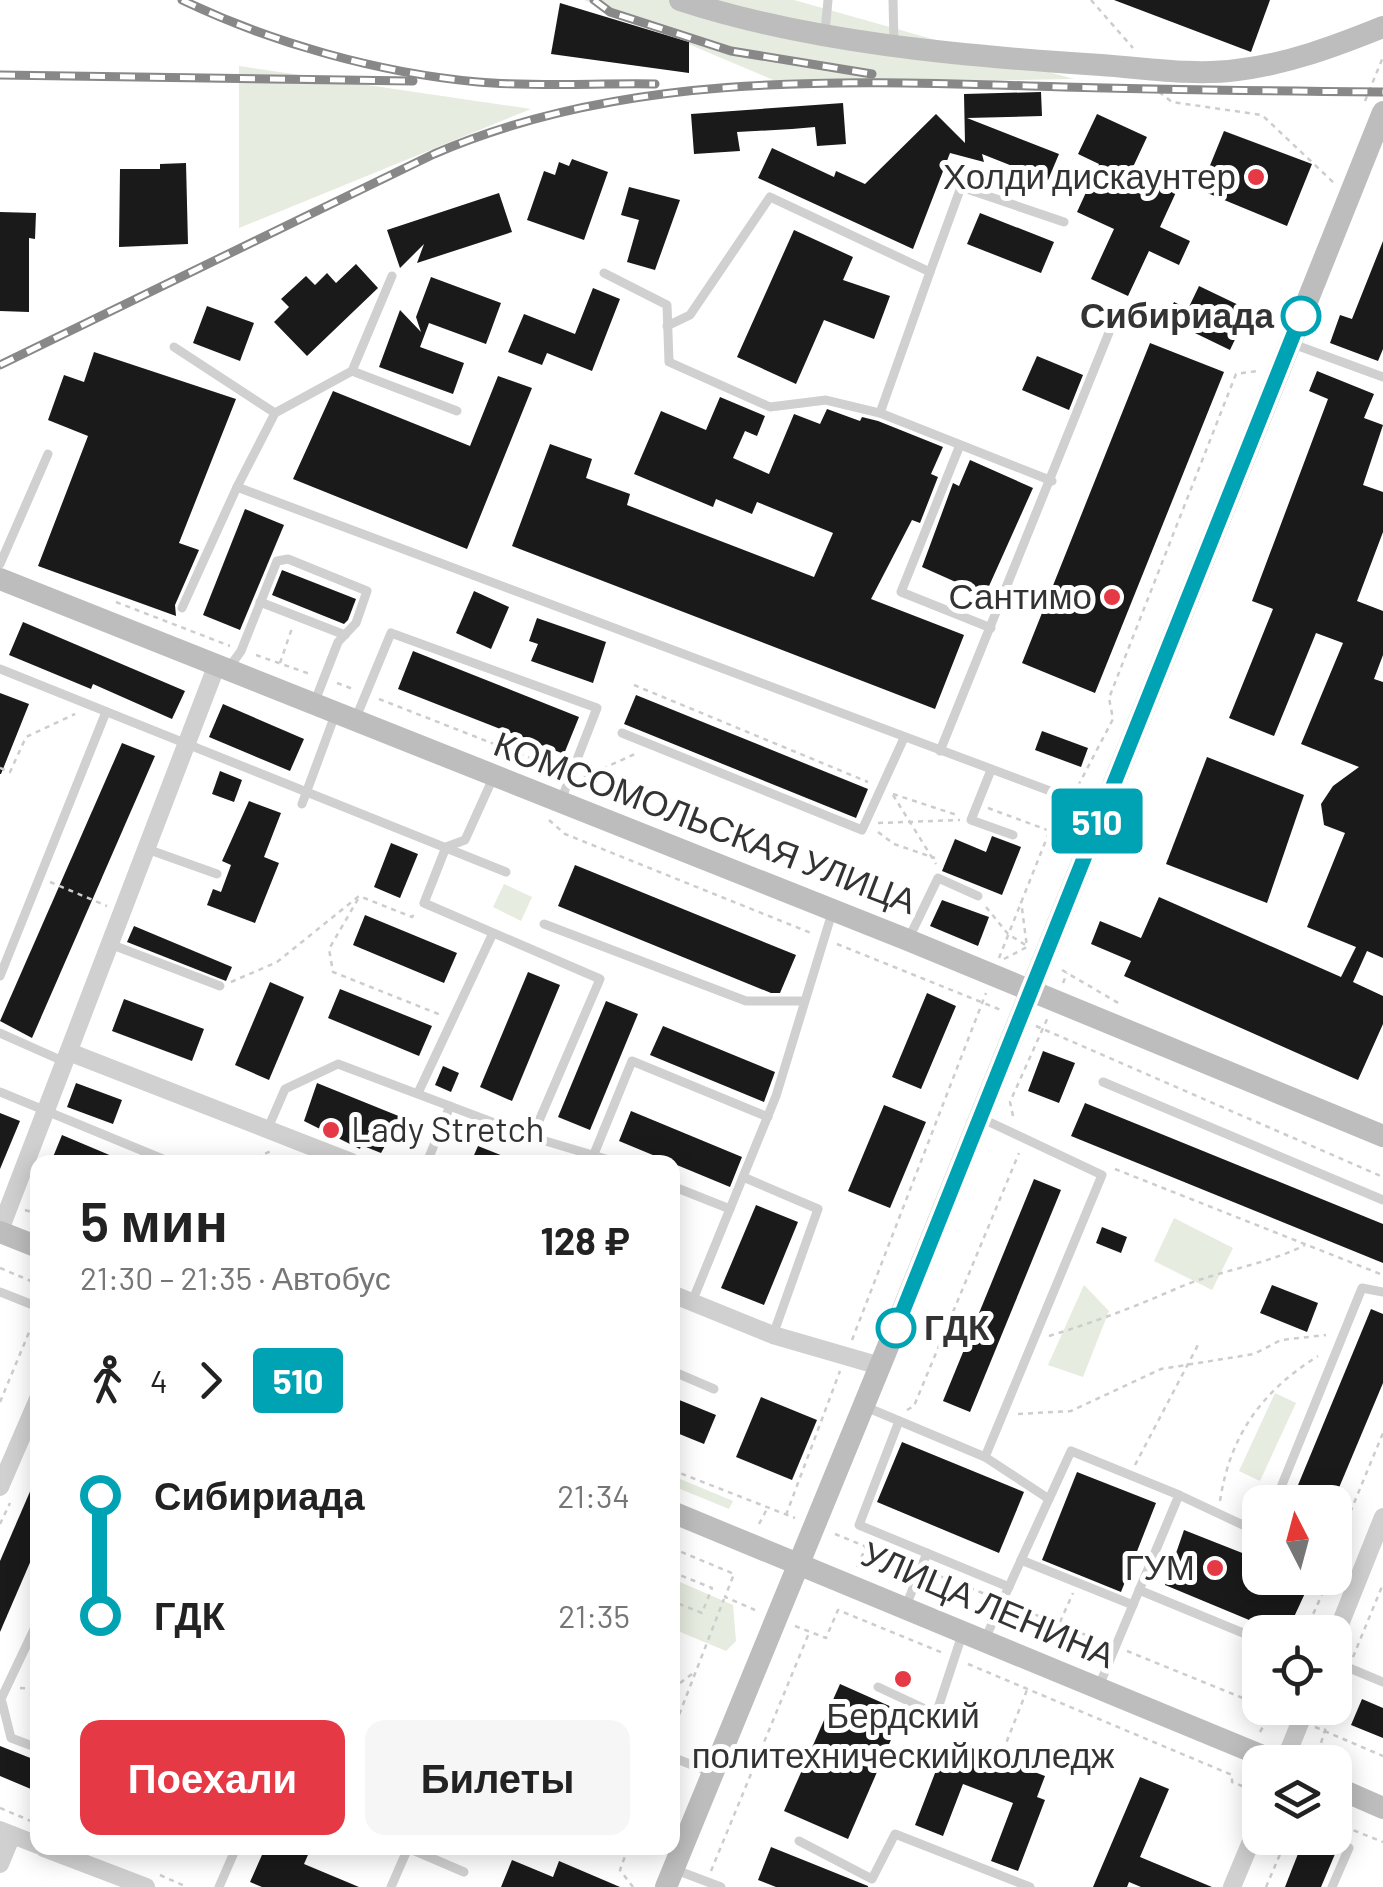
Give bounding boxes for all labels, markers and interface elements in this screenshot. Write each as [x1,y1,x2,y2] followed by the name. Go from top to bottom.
[943,154,1236,196] place label: Холди дискаунтер
[1245,166,1267,188] marker: Холди дискаунтер
[1080,293,1275,335] place label: Сибириада
[1282,297,1320,335] marker: Сибириада
[948,574,1092,616] place label: Сантимо
[1101,586,1123,608] marker: Сантимо
[489,721,923,921] street label: КОМСОМОЛЬСКАЯ УЛИЦА
[1040,788,1154,854] line badge: 510
[1072,800,1122,842] text: 510
[351,1107,544,1149] place label: Lady Stretch
[320,1119,342,1141] marker: Lady Stretch
[80,1187,228,1253] text: 5 мин
[540,1217,630,1263] text: 128 ₽
[80,1258,391,1296] text: 21:30 – 21:35 · Автобус
[924,1305,990,1347] place label: ГДК
[877,1309,915,1347] marker: ГДК
[80,1353,135,1408] icon: walk
[183,1353,238,1408] icon: forward
[273,1359,323,1401] text: 510
[150,1361,168,1399] text: 4
[154,1472,365,1518] text: Сибириада
[557,1476,630,1514] text: 21:34
[1242,1485,1352,1595] north arrow
[1242,1485,1352,1855] map controls
[856,1531,1122,1676] street label: УЛИЦА ЛЕНИНА
[1125,1545,1195,1587] place label: ГУМ
[1204,1557,1226,1579] marker: ГУМ
[154,1592,225,1638] text: ГДК
[558,1596,630,1634] text: 21:35
[1242,1615,1352,1725] button: locate
[892,1668,914,1690] marker: Бердский политехнический колледж
[692,1693,1115,1775] place label: Бердский политехнический колледж
[80,1720,345,1835] button: Поехали
[365,1720,630,1835] button: Билеты
[1242,1745,1352,1855] button: layers

